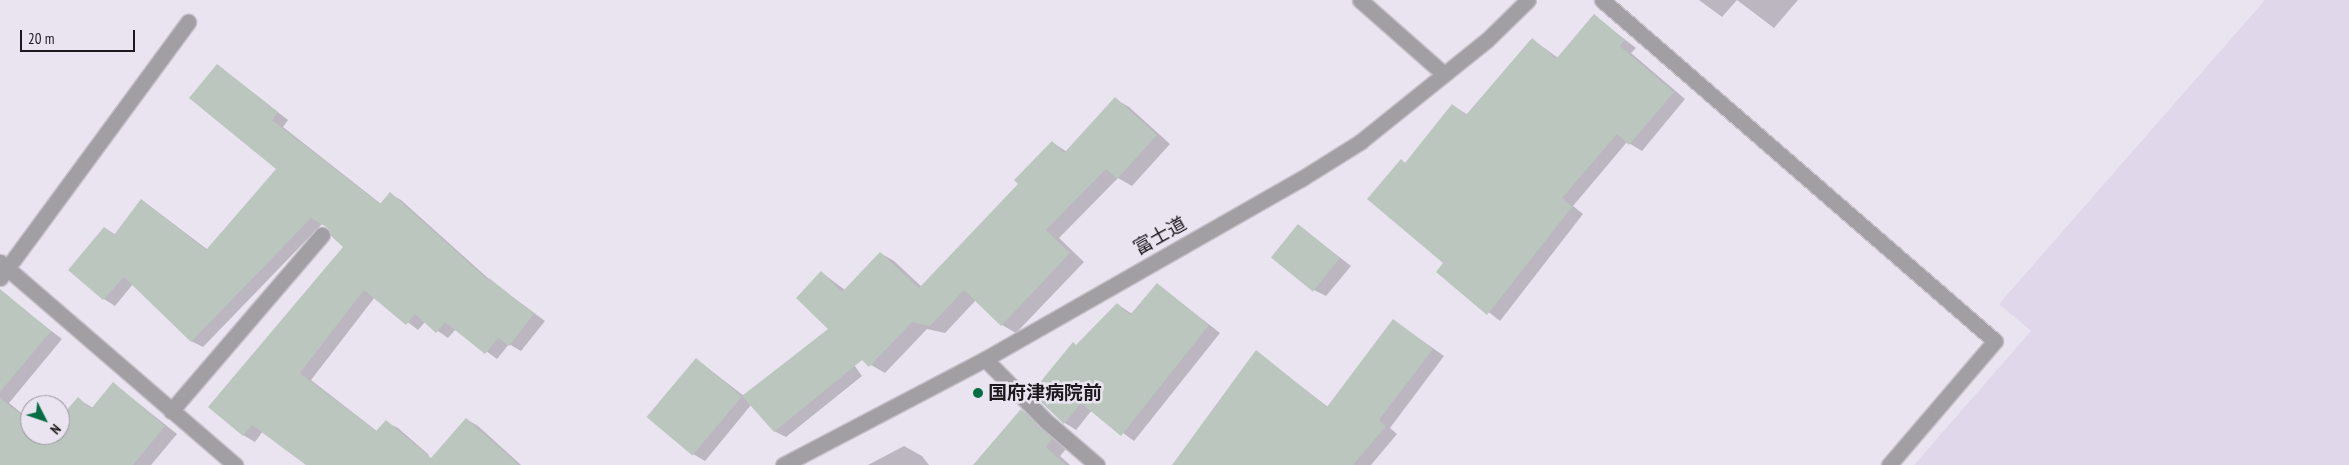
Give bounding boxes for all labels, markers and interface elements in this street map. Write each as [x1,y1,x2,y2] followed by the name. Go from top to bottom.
[22,20,138,52] scale bar
[28,29,54,48] text: 20 m
[1130,212,1190,260] street label: 富士道
[988,382,1102,404] place label: 国府津病院前
[972,387,984,399] marker: 国府津病院前
[20,395,70,445] north arrow
[46,420,65,438] text: N

